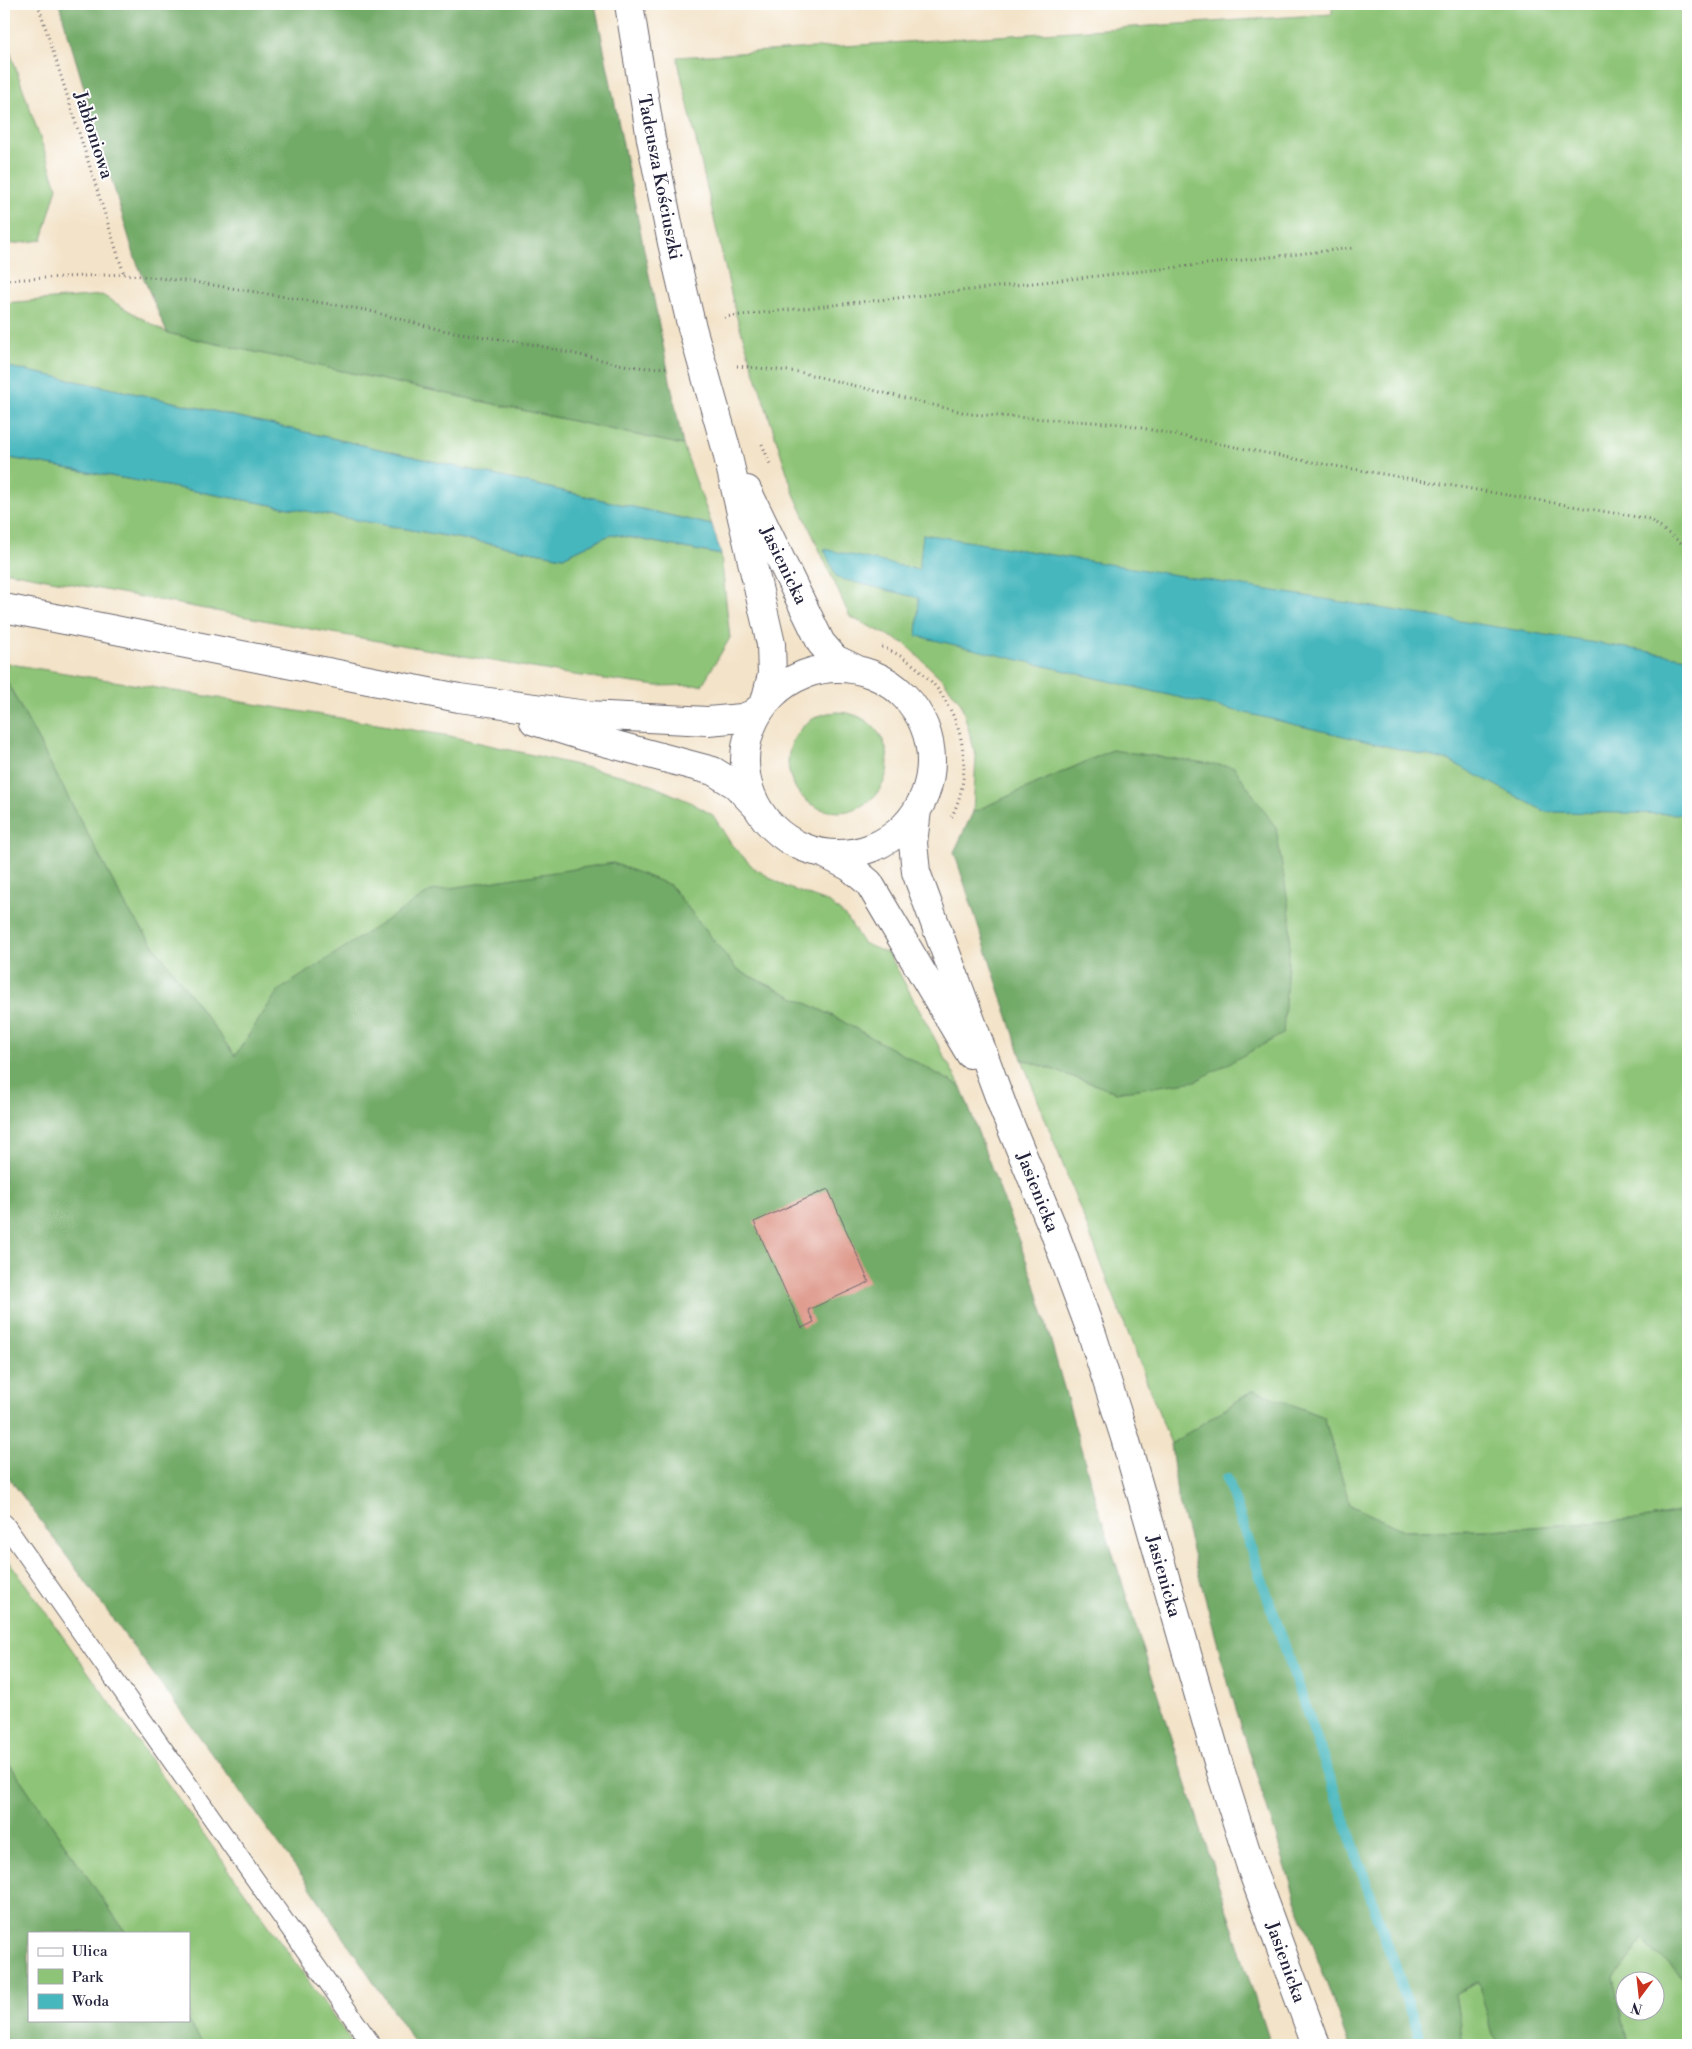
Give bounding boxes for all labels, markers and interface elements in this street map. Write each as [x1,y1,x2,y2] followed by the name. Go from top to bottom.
[68,88,119,183] street label: Jabłoniowa
[632,93,687,262] street label: Tadeusza Kościuszki
[754,521,813,609] street label: Jasienicka
[1011,1148,1064,1236] street label: Jasienicka
[1141,1531,1186,1621] street label: Jasienicka
[1260,1918,1311,2007] street label: Jasienicka
[28,1932,190,2022] legend
[72,1942,108,1961] text: Ulica
[72,1968,104,1987] text: Park
[1614,1972,1664,2022] north arrow
[71,1992,110,2011] text: Woda
[1629,1997,1645,2018] text: N

